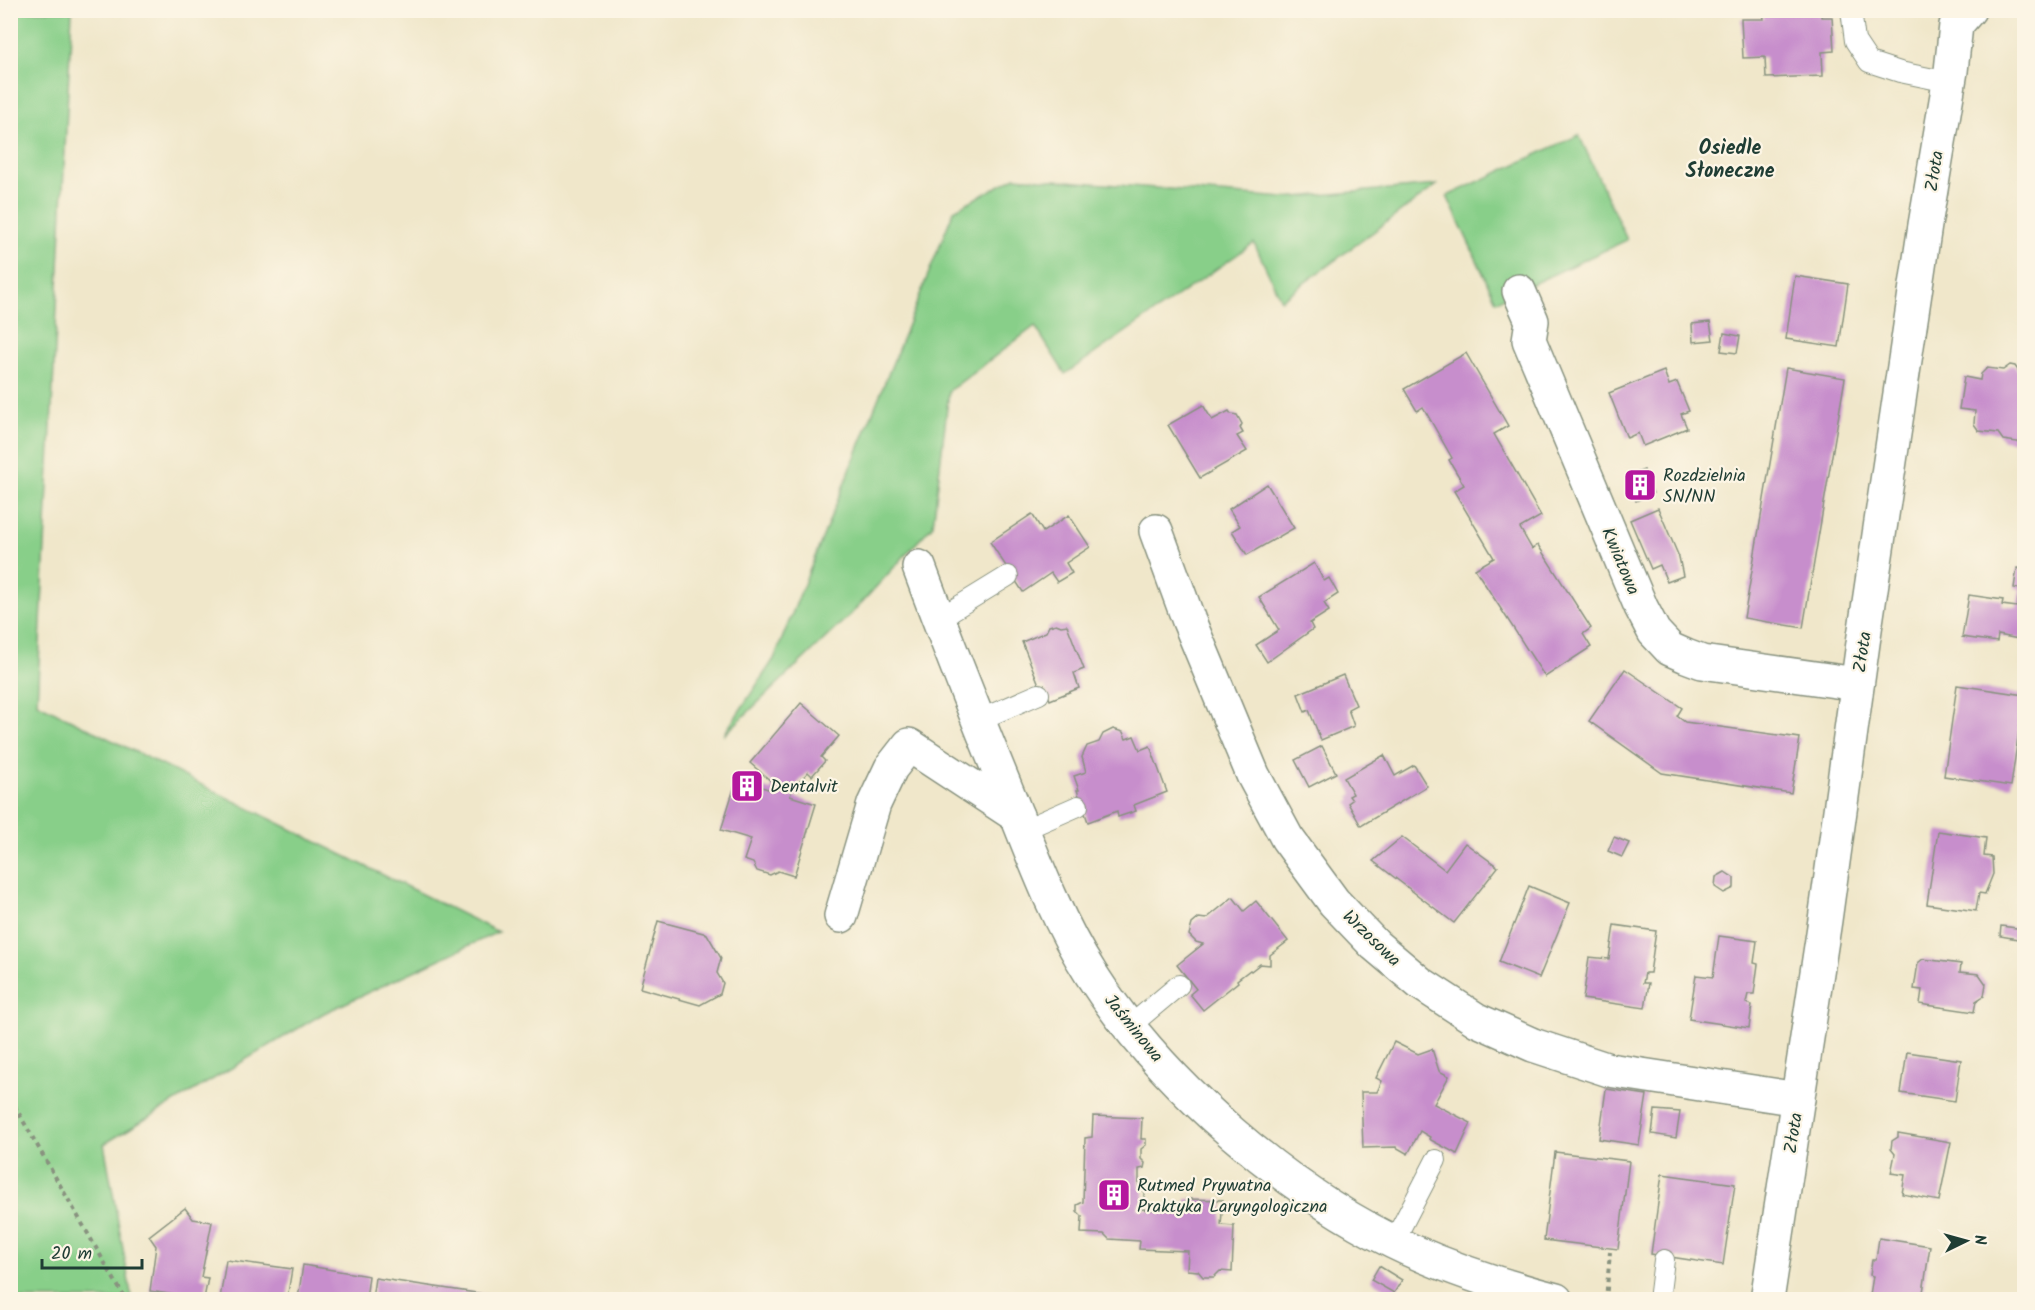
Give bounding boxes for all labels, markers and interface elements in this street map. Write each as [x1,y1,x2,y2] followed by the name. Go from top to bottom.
[1686,133,1775,188] district label: Osiedle Słoneczne
[1918,149,1953,194] street label: Złota
[1663,462,1746,512] place label: Rozdzielnia SN/NN
[1622,467,1658,503] building icon: Rozdzielnia SN/NN
[1592,523,1647,600] street label: Kwiatowa
[1846,630,1881,675] street label: Złota
[729,768,765,804] building icon: Dentalvit
[770,773,839,802] place label: Dentalvit
[1335,903,1407,975] street label: Wrzosowa
[1096,988,1170,1070] street label: Jaśminowa
[1777,1111,1812,1156] street label: Złota
[1137,1172,1327,1222] place label: Rutmed Prywatna Praktyka Laryngologiczna
[1096,1177,1132,1213] building icon: Rutmed Prywatna Praktyka Laryngologiczna
[1936,1211,1996,1271] north arrow
[42,1232,142,1270] scale bar
[1967,1234,1992,1246] text: N
[51,1240,92,1269] text: 20 m

